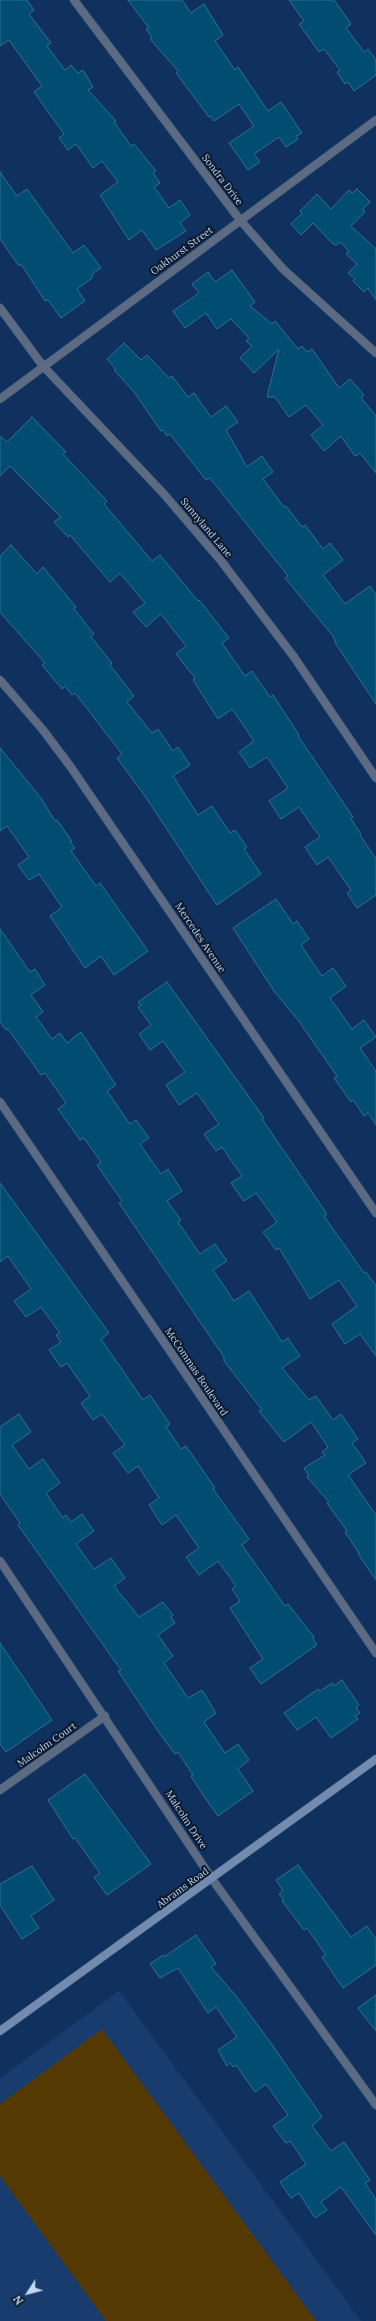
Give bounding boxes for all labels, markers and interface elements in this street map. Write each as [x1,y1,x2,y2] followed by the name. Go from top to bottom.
[199,152,245,208] street label: Sondra Drive
[148,224,216,278] street label: Oakhurst Street
[178,496,234,560] street label: Sunnyland Lane
[172,901,228,975] street label: Mercedes Avenue
[162,1326,230,1418] street label: McCommas Boulevard
[15,1720,79,1770] street label: Malcolm Court
[163,1788,209,1852] street label: Malcolm Drive
[155,1865,211,1911] street label: Abrams Road
[8,2273,48,2313] north arrow
[10,2293,26,2308] text: N

